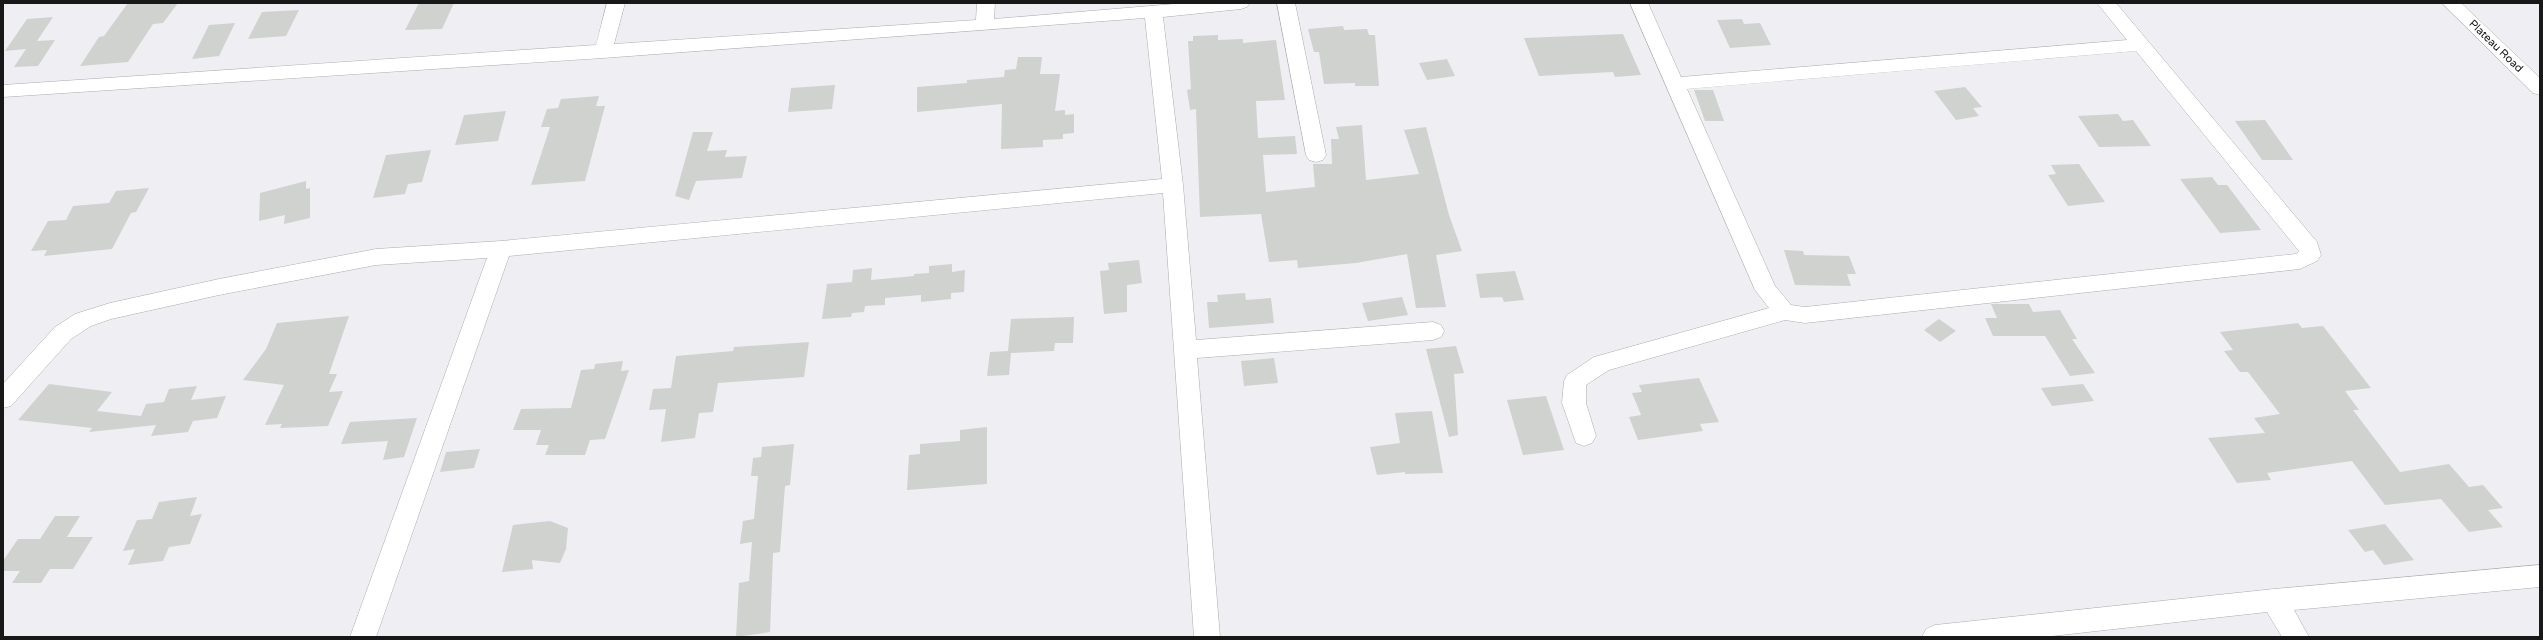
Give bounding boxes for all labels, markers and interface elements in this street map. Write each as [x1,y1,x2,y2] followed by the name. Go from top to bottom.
[2466,17,2526,75] street label: Plateau Road

